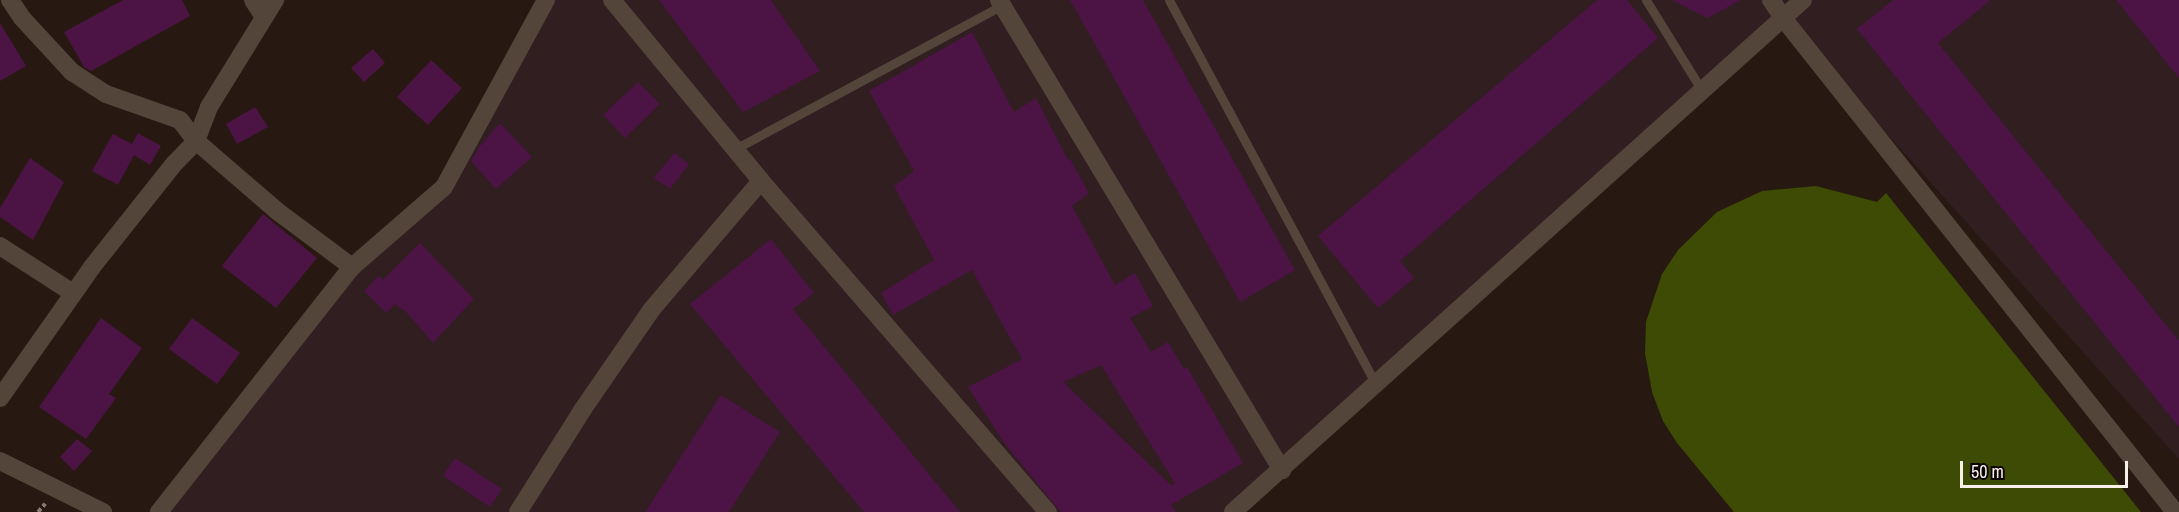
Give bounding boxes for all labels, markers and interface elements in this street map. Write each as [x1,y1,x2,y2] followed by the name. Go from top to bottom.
[1963,449,2131,487] scale bar
[1971,459,2004,484] text: 50 m

